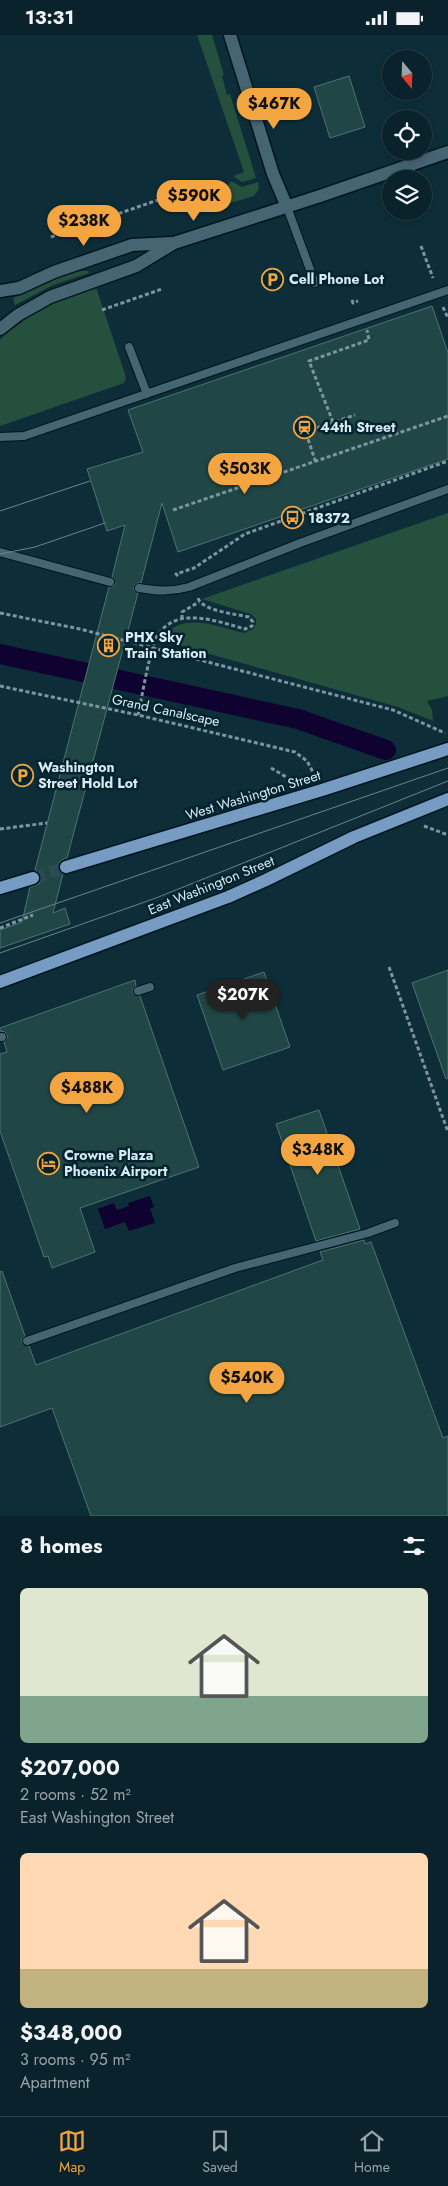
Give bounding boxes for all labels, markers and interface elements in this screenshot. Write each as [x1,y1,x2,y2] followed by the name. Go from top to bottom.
[25,4,74,31] text: 13:31
[382,50,432,100] north arrow
[382,50,432,220] map controls
[239,87,309,130] pin: $467K
[248,92,300,115] text: $467K
[382,110,432,160] button: locate
[382,170,432,220] button: layers
[159,179,229,222] pin: $590K
[168,184,220,207] text: $590K
[49,205,119,247] pin: $238K
[58,209,110,232] text: $238K
[261,267,285,291] parking icon: Cell Phone Lot
[289,269,384,289] place label: Cell Phone Lot
[292,415,316,439] station icon: 44th Street
[320,417,396,437] place label: 44th Street
[210,453,280,495] pin: $503K
[219,457,271,480] text: $503K
[280,506,304,530] bus stop icon: 18372
[308,508,350,528] place label: 18372
[125,627,207,663] place label: PHX Sky Train Station
[97,633,121,657] building icon: PHX Sky Train Station
[110,689,222,731] street label: Grand Canalscape
[38,757,138,793] place label: Washington Street Hold Lot
[10,763,34,787] parking icon: Washington Street Hold Lot
[183,765,324,825] street label: West Washington Street
[145,850,278,920] street label: East Washington Street
[208,979,278,1021] pin: $207K
[217,983,269,1006] text: $207K
[52,1071,122,1114] pin: $488K
[61,1076,113,1099] text: $488K
[283,1133,353,1176] pin: $348K
[292,1138,344,1161] text: $348K
[64,1145,168,1181] place label: Crowne Plaza Phoenix Airport
[36,1151,60,1175] hotel icon: Crowne Plaza Phoenix Airport
[212,1361,282,1404] pin: $540K
[220,1366,274,1389] text: $540K
[20,1531,103,1561] text: 8 homes
[400,1532,428,1560] icon: filters
[179,1621,269,1711] icon: home
[20,1753,120,1783] text: $207,000
[20,1783,131,1806] text: 2 rooms · 52 m²
[20,1806,174,1829] text: East Washington Street
[179,1886,269,1976] icon: home
[20,2018,122,2048] text: $348,000
[20,2048,131,2071] text: 3 rooms · 95 m²
[20,2071,90,2094] text: Apartment
[58,2127,86,2177] tab: Map
[202,2127,238,2177] tab: Saved
[354,2127,390,2177] tab: Home

